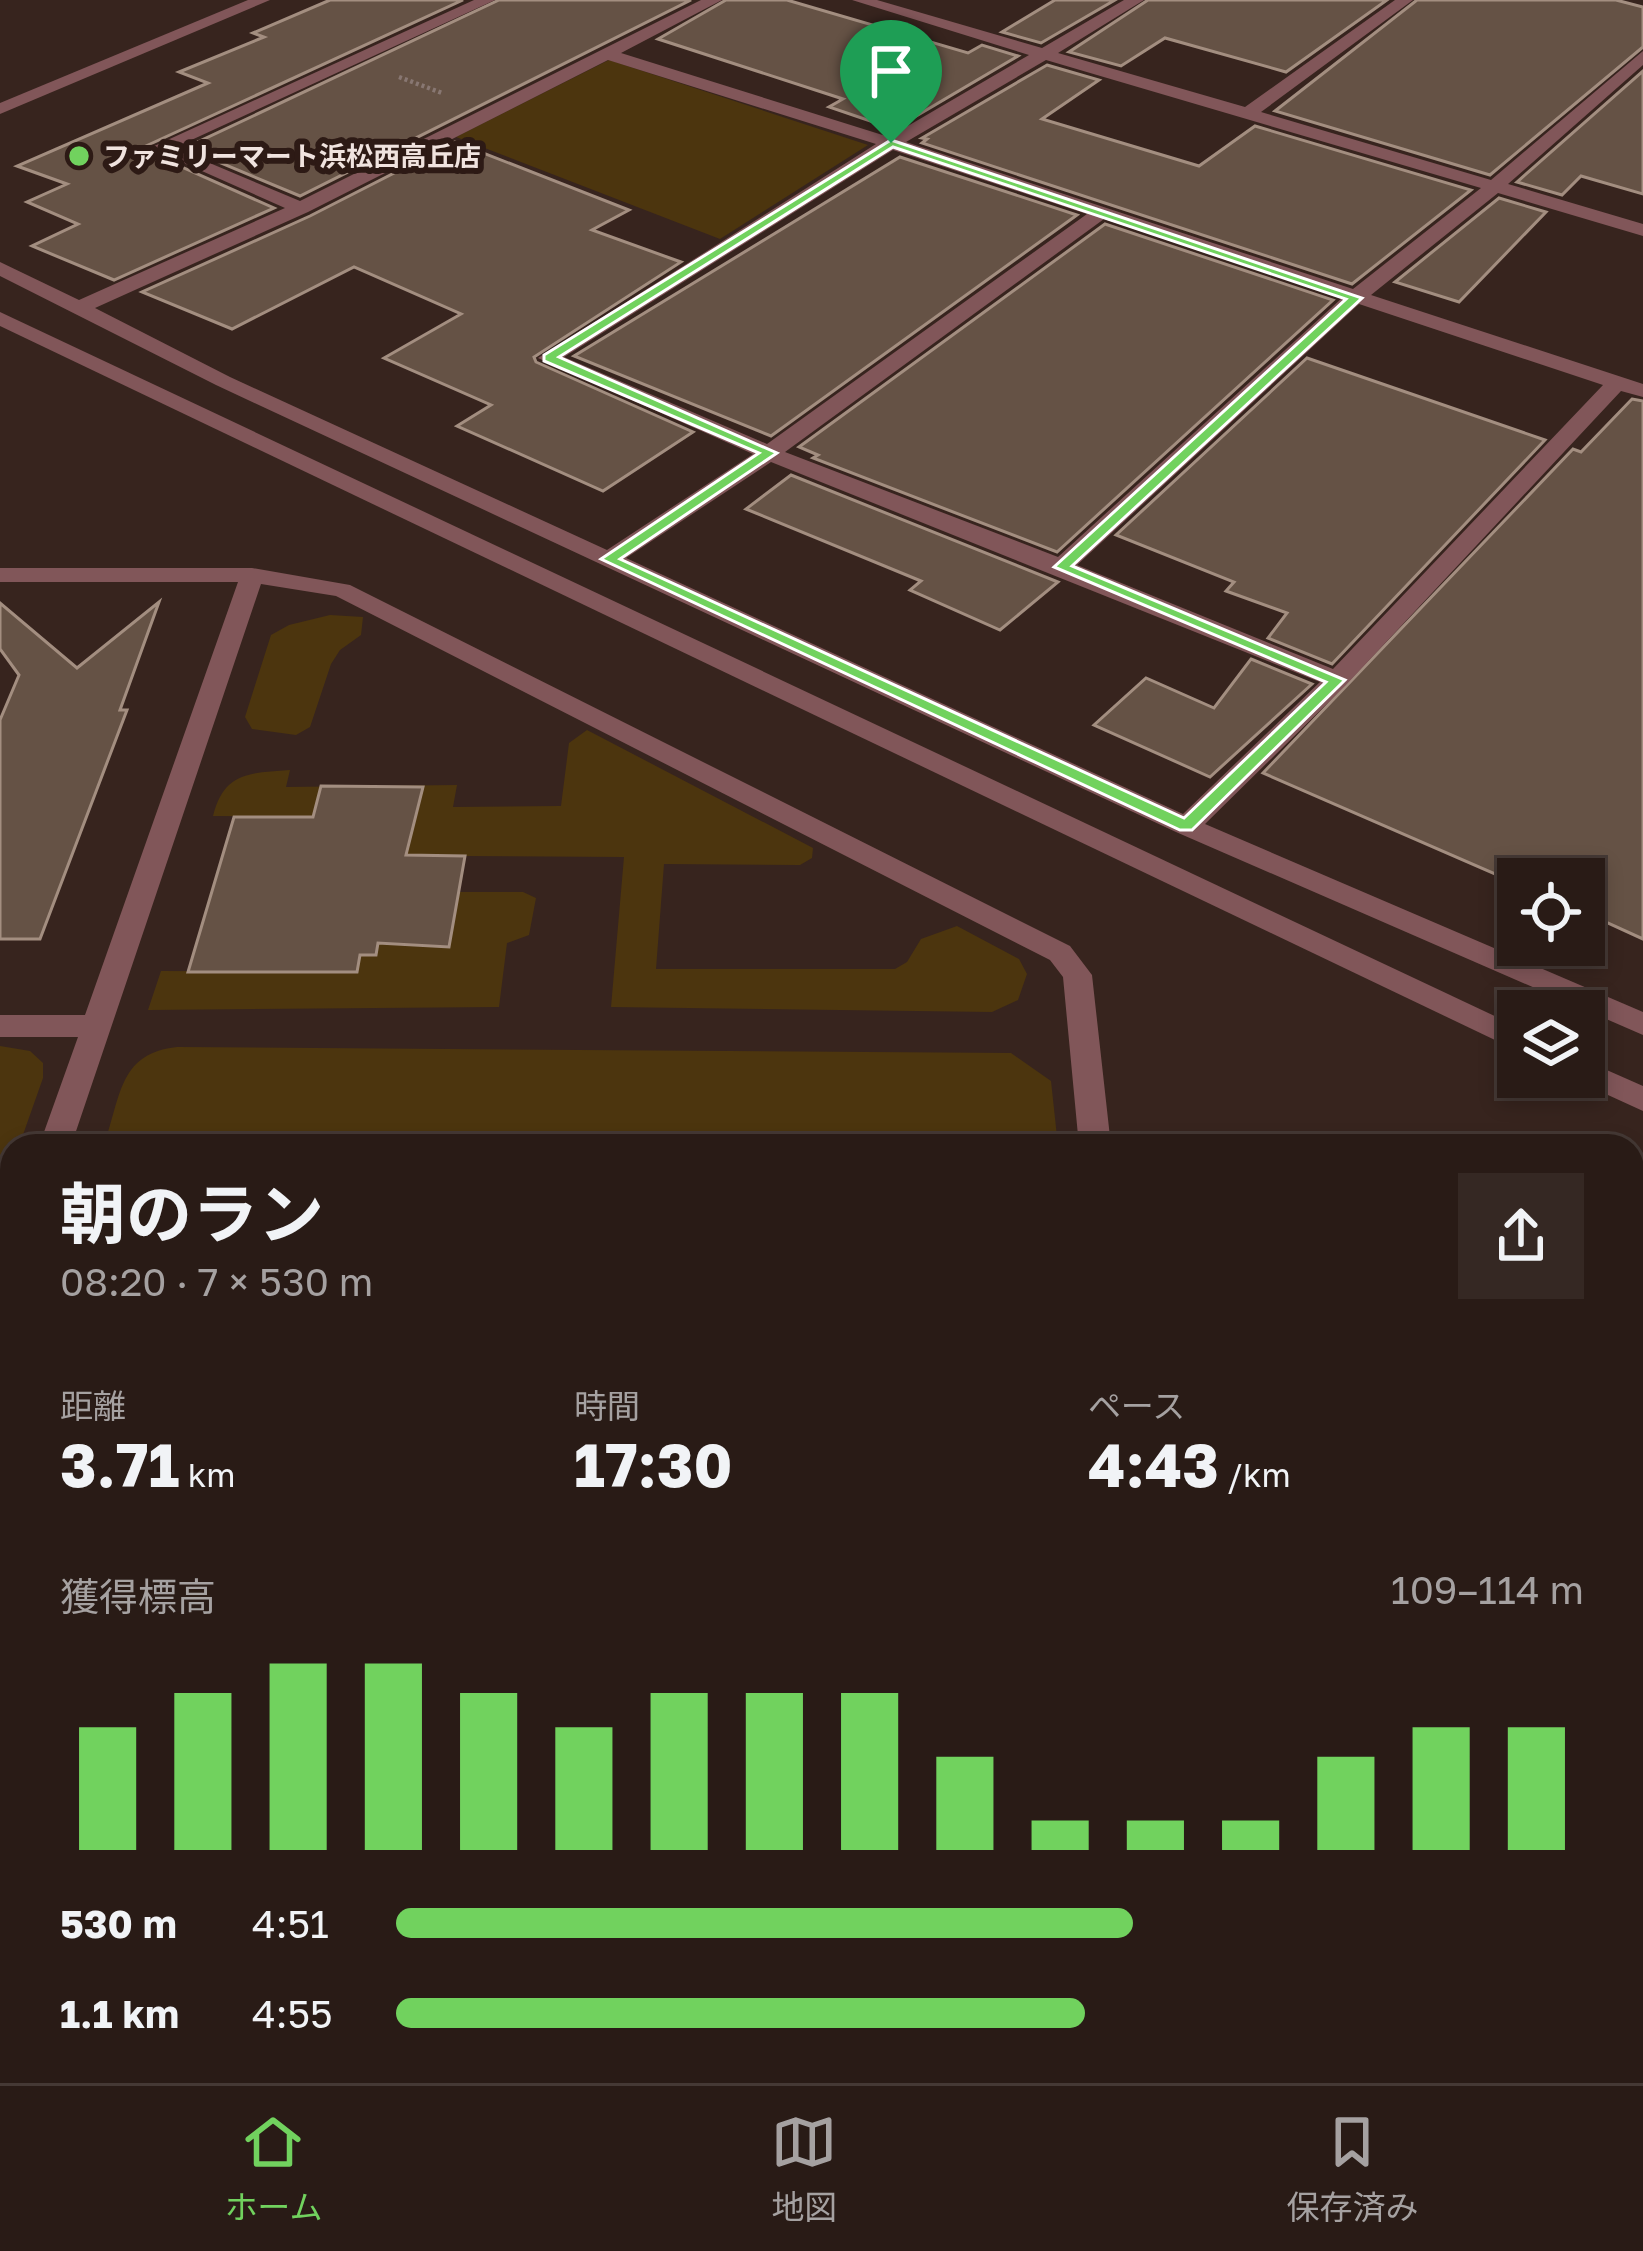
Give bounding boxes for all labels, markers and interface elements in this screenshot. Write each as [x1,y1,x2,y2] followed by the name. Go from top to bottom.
[840,20,942,143] pin
[858,38,924,104] icon: arrive
[103,140,481,172] place label: ファミリーマート浜松西高丘店
[66,143,92,169] marker: ファミリーマート浜松西高丘店
[1497,858,1605,1098] map controls
[1497,858,1605,966] button: locate
[1497,990,1605,1098] button: layers
[60,1173,324,1253] text: 朝のラン
[1458,1173,1584,1299] button: share
[60,1258,373,1305] text: 08:20 · 7 × 530 m
[60,1386,126,1425] text: 距離
[574,1386,640,1425] text: 時間
[1088,1386,1185,1425] text: ペース
[60,1428,179,1500] text: 3.71
[574,1428,732,1500] text: 17:30
[1088,1428,1219,1500] text: 4:43
[179,1455,236,1494] text: km
[1219,1455,1291,1494] text: /km
[1391,1566,1584,1613] text: 109–114 m
[60,1573,216,1620] text: 獲得標高
[60,1900,177,1947] text: 530 m
[252,1900,329,1947] text: 4:51
[60,1990,179,2037] text: 1.1 km
[252,1990,333,2037] text: 4:55
[224,2109,323,2229] tab: ホーム
[771,2109,837,2229] tab: 地図
[1286,2109,1418,2229] tab: 保存済み

